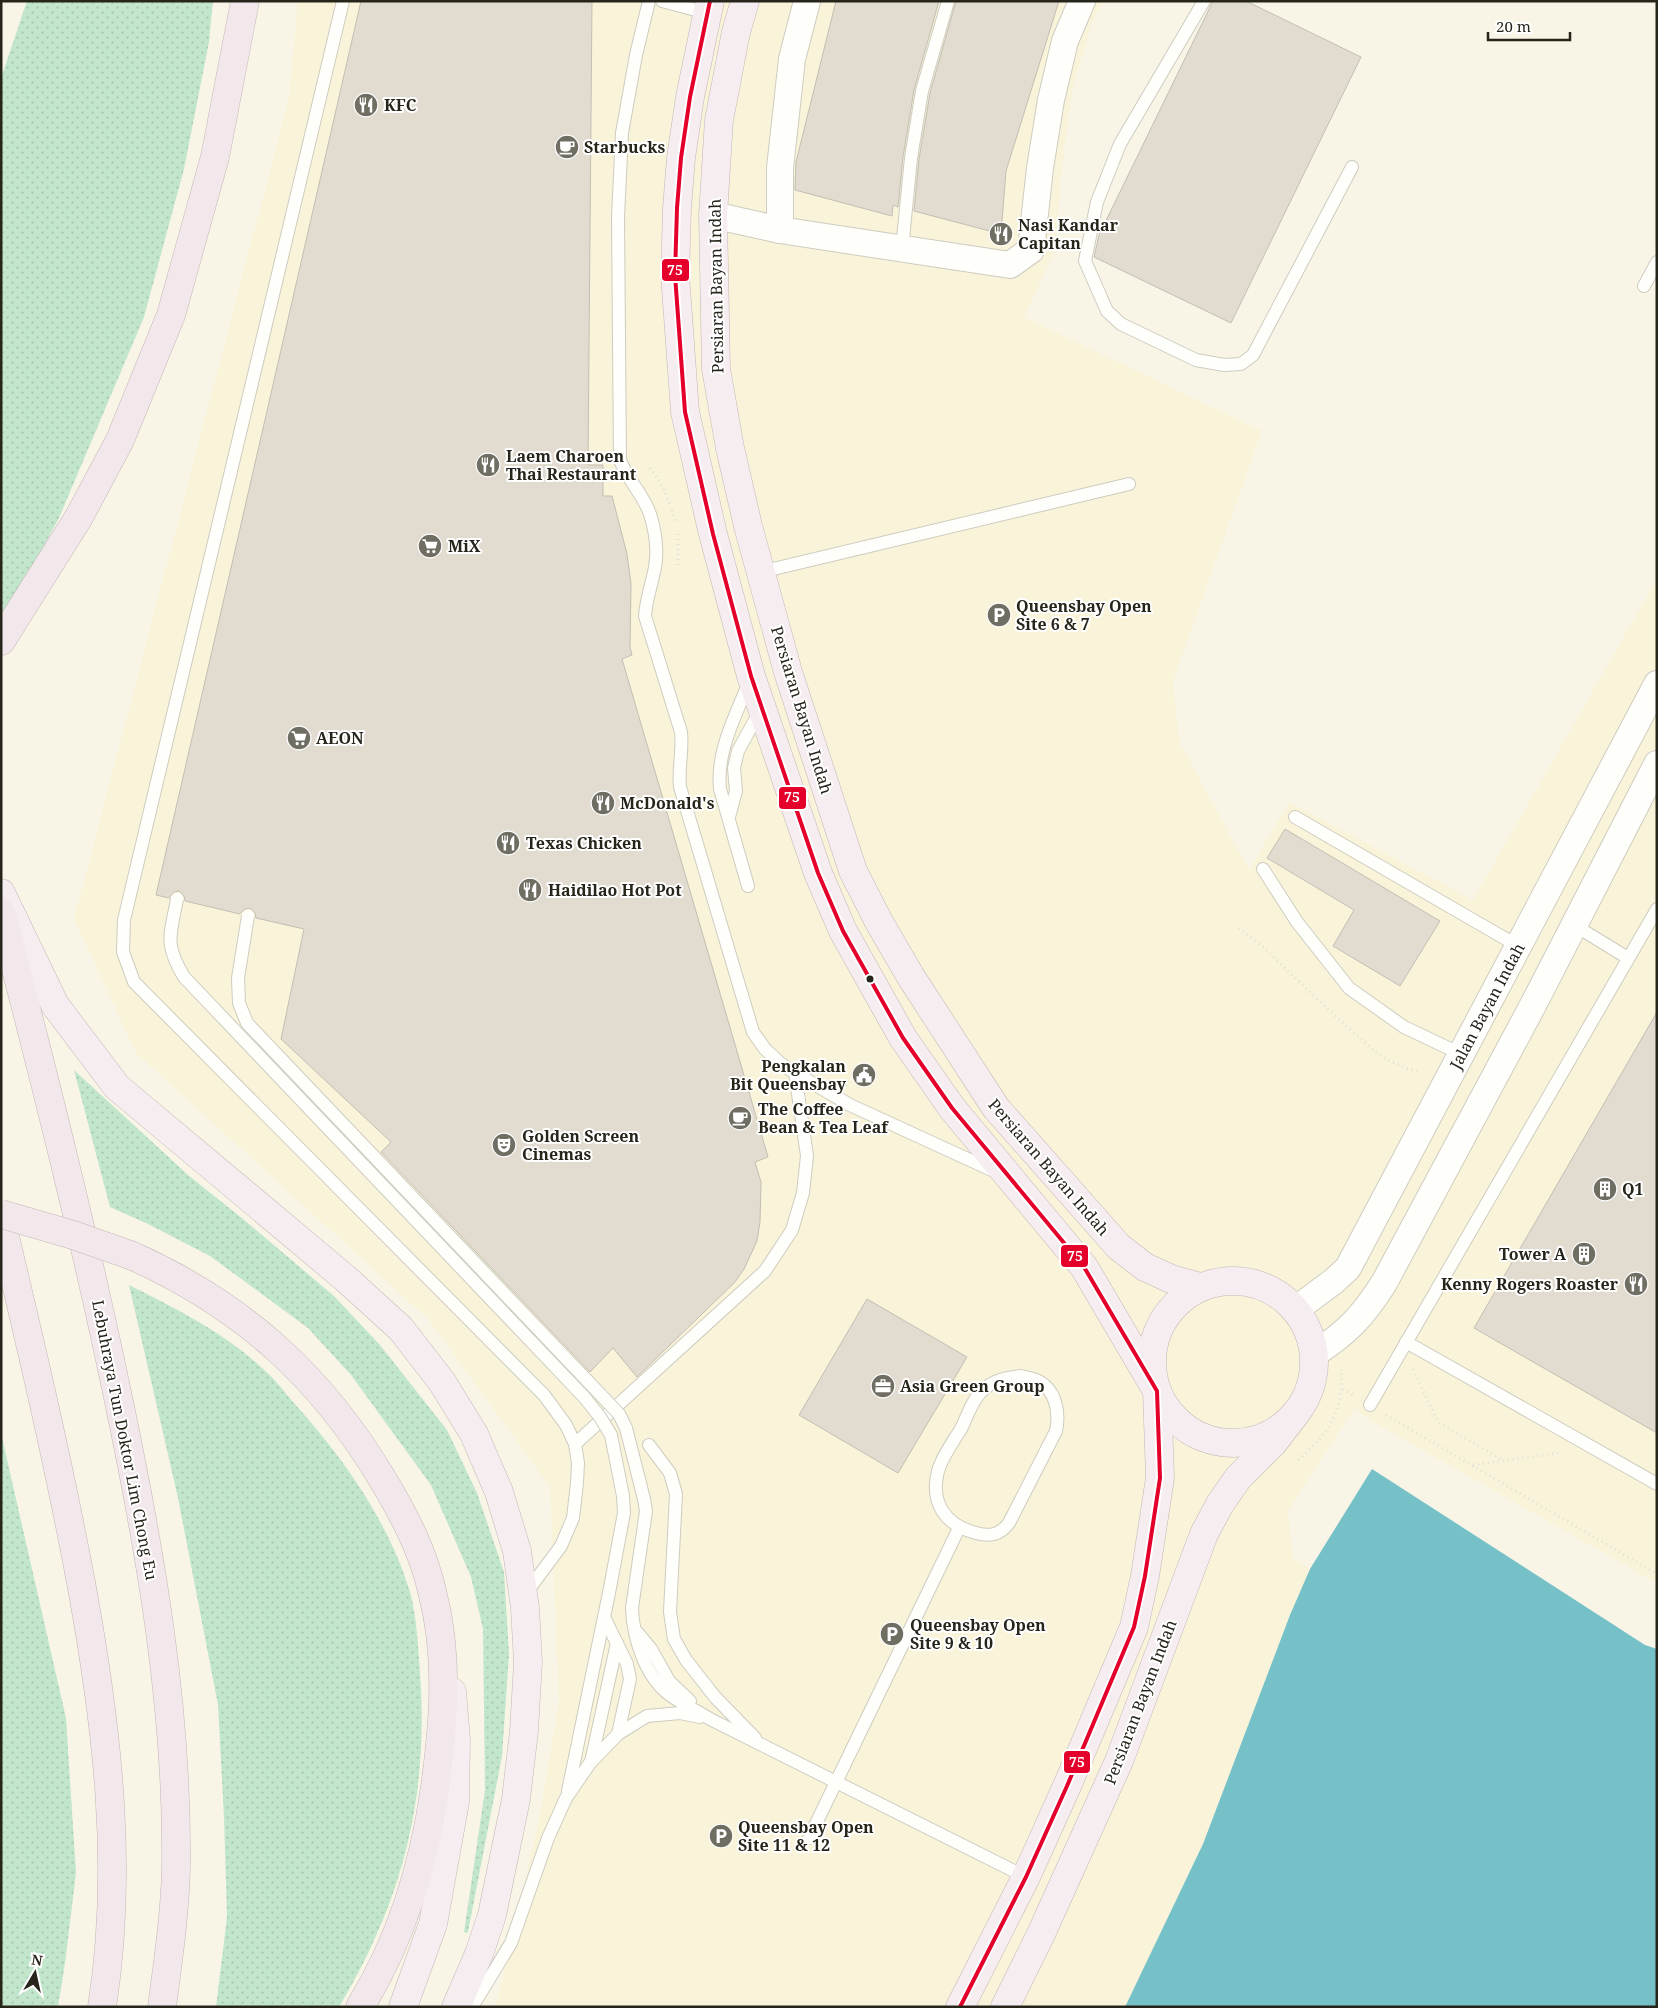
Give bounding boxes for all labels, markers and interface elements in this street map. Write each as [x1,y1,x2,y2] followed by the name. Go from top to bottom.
[1488,10,1570,42] scale bar
[1496,16,1531,36] text: 20 m
[353,92,379,118] restaurant icon: KFC
[384,94,417,116] place label: KFC
[554,134,580,160] cafe icon: Starbucks
[584,136,665,158] place label: Starbucks
[703,198,729,374] street label: Persiaran Bayan Indah
[1018,214,1119,254] place label: Nasi Kandar Capitan
[988,221,1014,247] restaurant icon: Nasi Kandar Capitan
[661,258,690,282] line badge: 75
[667,260,683,279] text: 75
[506,445,637,485] place label: Laem Charoen Thai Restaurant
[475,452,501,478] restaurant icon: Laem Charoen Thai Restaurant
[417,533,443,559] supermarket icon: MiX
[448,535,481,557] place label: MiX
[1016,595,1152,635] place label: Queensbay Open Site 6 & 7
[986,602,1012,628] parking icon: Queensbay Open Site 6 & 7
[766,623,838,797] street label: Persiaran Bayan Indah
[286,725,312,751] supermarket icon: AEON
[316,727,364,749] place label: AEON
[778,786,807,810] line badge: 75
[784,787,800,806] text: 75
[590,790,616,816] restaurant icon: McDonald's
[620,792,715,814] place label: McDonald's
[495,830,521,856] restaurant icon: Texas Chicken
[526,832,642,854] place label: Texas Chicken
[517,877,543,903] restaurant icon: Haidilao Hot Pot
[548,879,682,901] place label: Haidilao Hot Pot
[1444,939,1530,1074] street label: Jalan Bayan Indah
[865,974,875,984] unlabelled marker
[730,1055,847,1095] place label: Pengkalan Bit Queensbay
[851,1062,877,1088] public building icon: Pengkalan Bit Queensbay
[983,1094,1115,1240] street label: Persiaran Bayan Indah
[758,1098,889,1138] place label: The Coffee Bean & Tea Leaf
[727,1105,753,1131] cafe icon: The Coffee Bean & Tea Leaf
[522,1125,640,1165] place label: Golden Screen Cinemas
[491,1132,517,1158] theatre icon: Golden Screen Cinemas
[1592,1176,1618,1202] building icon: Q1
[1622,1178,1644,1200] place label: Q1
[1571,1241,1597,1267] building icon: Tower A
[1499,1243,1567,1265] place label: Tower A
[1060,1244,1089,1268] line badge: 75
[1067,1246,1083,1265] text: 75
[1623,1271,1649,1297] restaurant icon: Kenny Rogers Roaster
[1441,1273,1619,1295] place label: Kenny Rogers Roaster
[87,1298,163,1582] street label: Lebuhraya Tun Doktor Lim Chong Eu
[870,1373,896,1399] office icon: Asia Green Group
[900,1375,1044,1397] place label: Asia Green Group
[910,1614,1046,1654] place label: Queensbay Open Site 9 & 10
[1098,1617,1182,1787] street label: Persiaran Bayan Indah
[879,1621,905,1647] parking icon: Queensbay Open Site 9 & 10
[1063,1750,1091,1774] line badge: 75
[1069,1752,1085,1771] text: 75
[738,1816,874,1856] place label: Queensbay Open Site 11 & 12
[708,1823,734,1849] parking icon: Queensbay Open Site 11 & 12
[10,1948,60,1998] north arrow
[30,1949,44,1970] text: N

